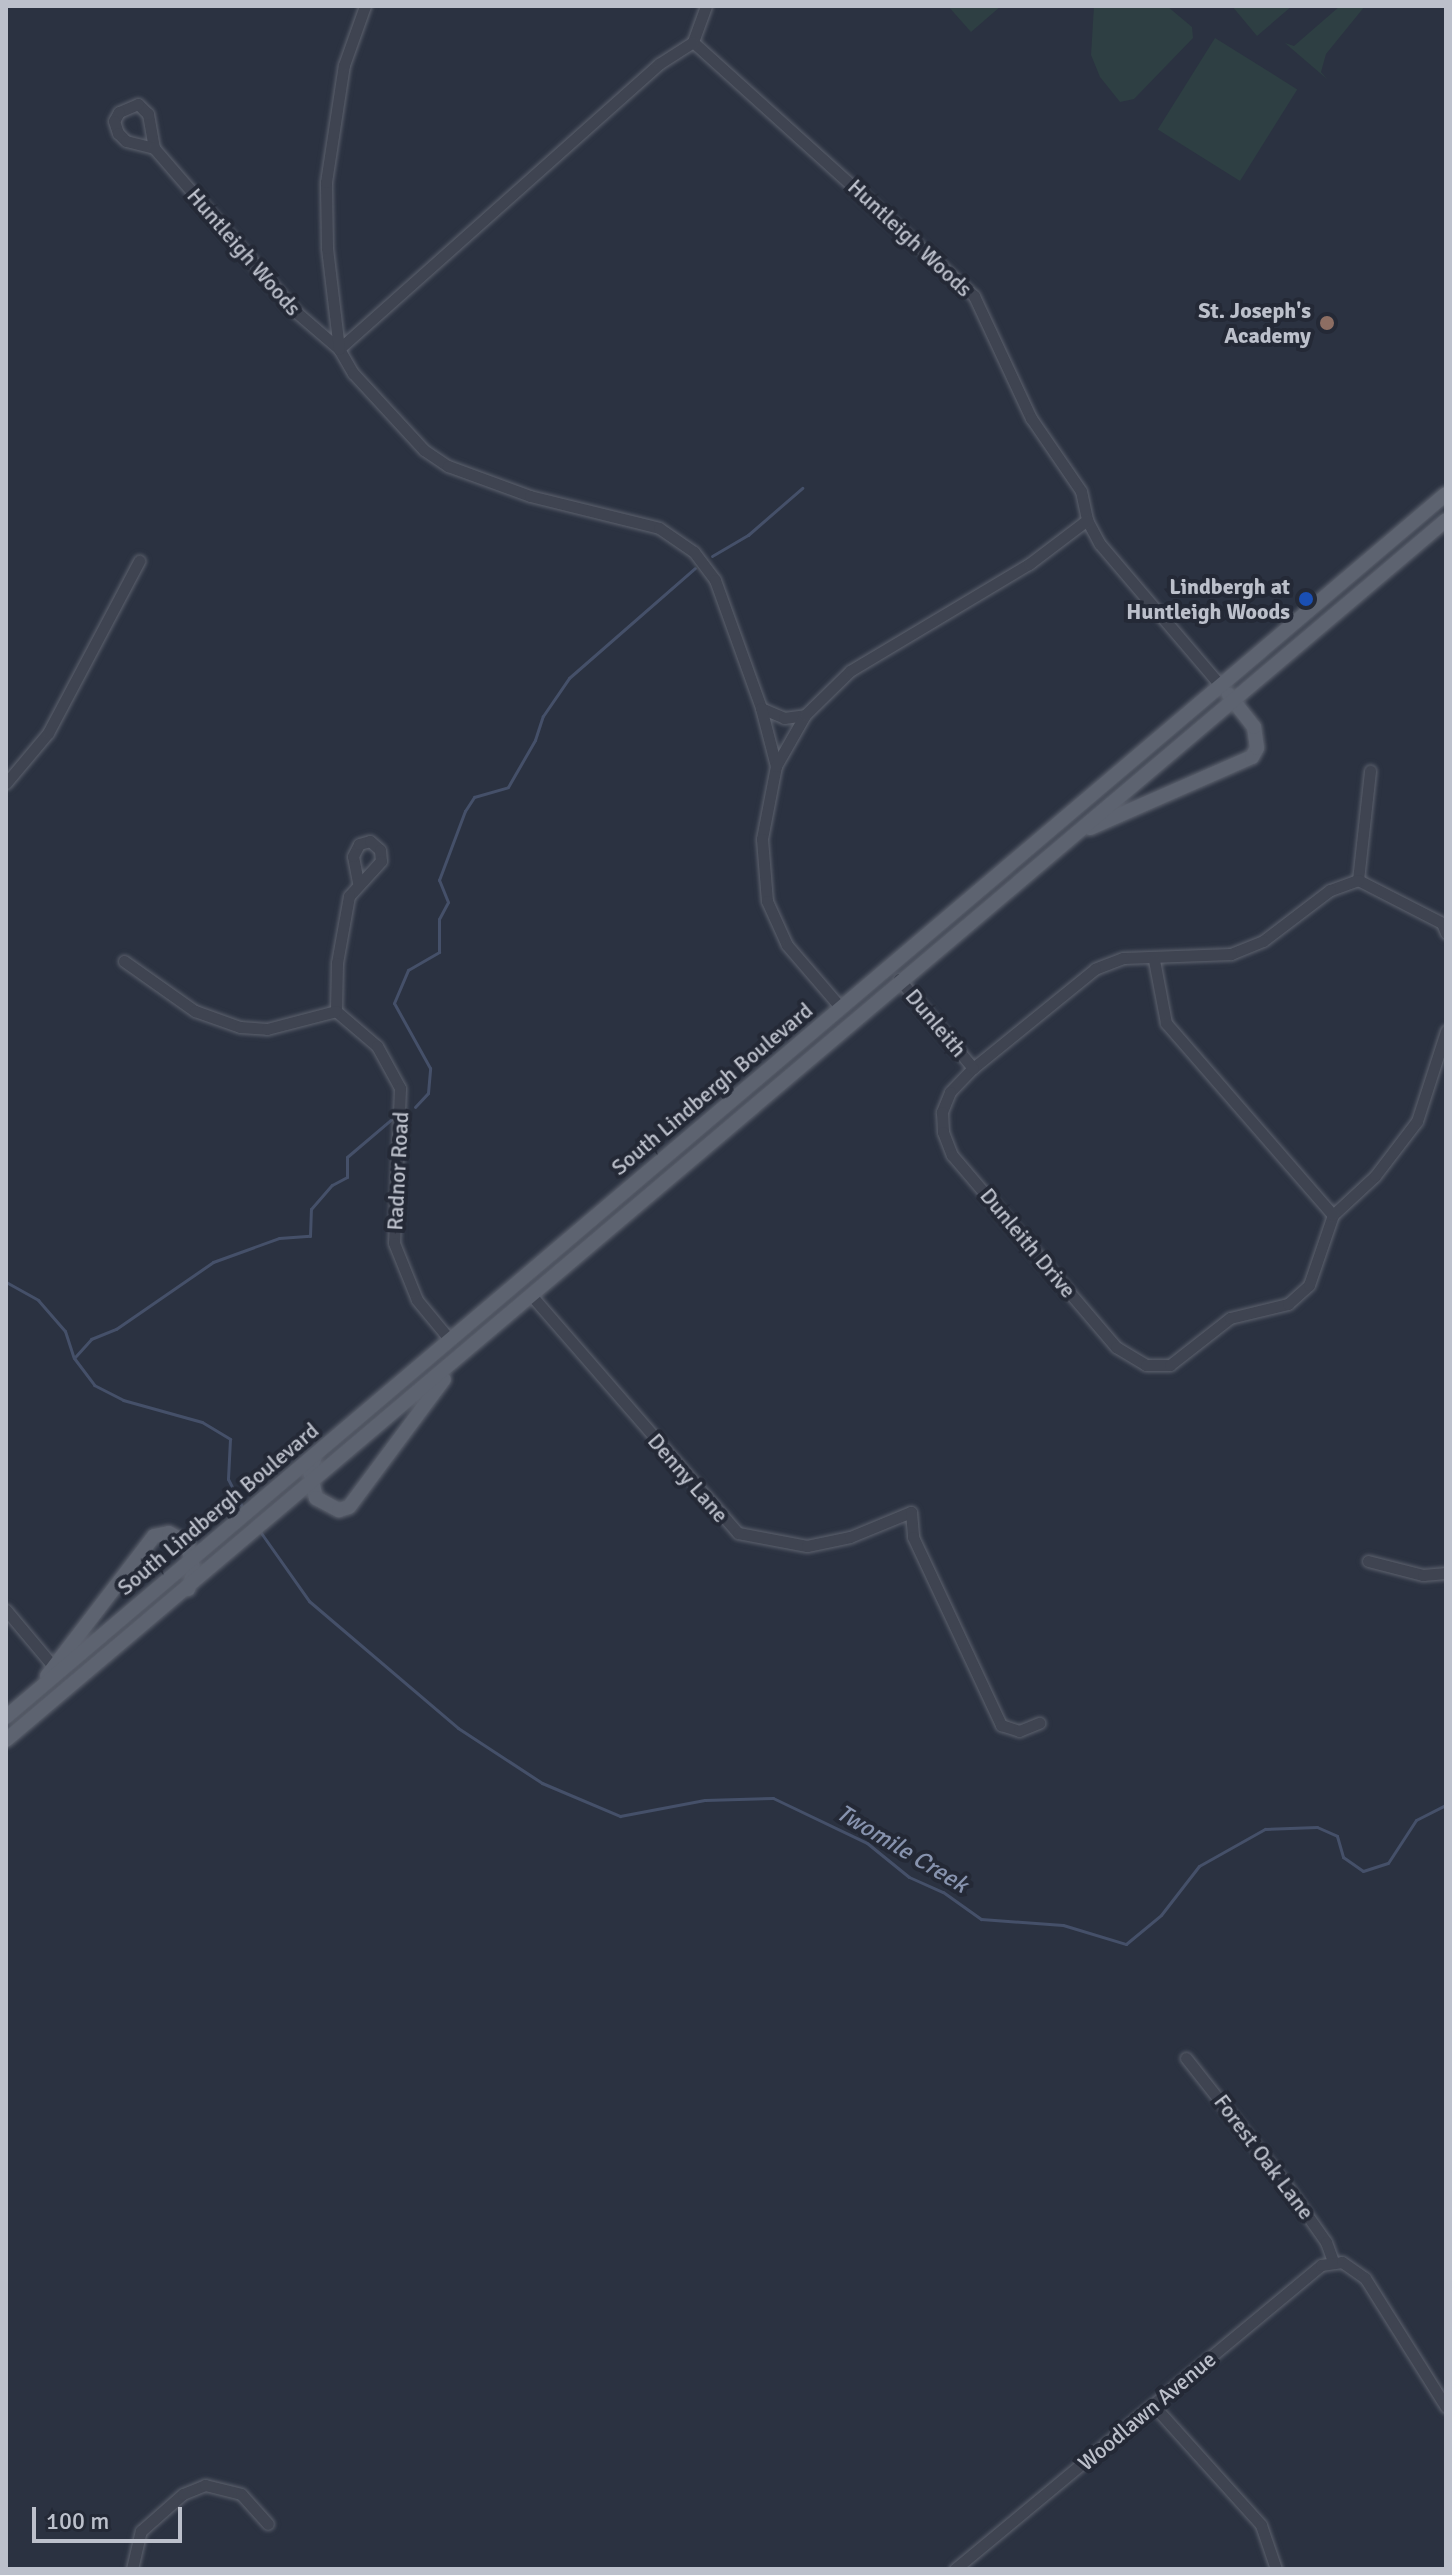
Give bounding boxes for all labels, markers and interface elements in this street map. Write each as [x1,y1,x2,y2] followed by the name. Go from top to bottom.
[842,174,978,302] street label: Huntleigh Woods
[181,183,307,321] street label: Huntleigh Woods
[1198,297,1311,348] place label: St. Joseph's Academy
[1318,314,1336,332] marker: St. Joseph's Academy
[1126,573,1290,624] place label: Lindbergh at Huntleigh Woods
[1297,590,1315,608] marker: Lindbergh at Huntleigh Woods
[900,983,972,1063] street label: Dunleith
[606,997,818,1181] street label: South Lindbergh Boulevard
[382,1111,414,1231] street label: Radnor Road
[974,1183,1082,1303] street label: Dunleith Drive
[112,1417,324,1601] street label: South Lindbergh Boulevard
[642,1428,734,1528] street label: Denny Lane
[831,1798,973,1900] water label: Twomile Creek
[1208,2089,1320,2225] street label: Forest Oak Lane
[1073,2346,1221,2476] street label: Woodlawn Avenue
[36,2491,186,2541] scale bar
[46,2506,109,2536] text: 100 m

